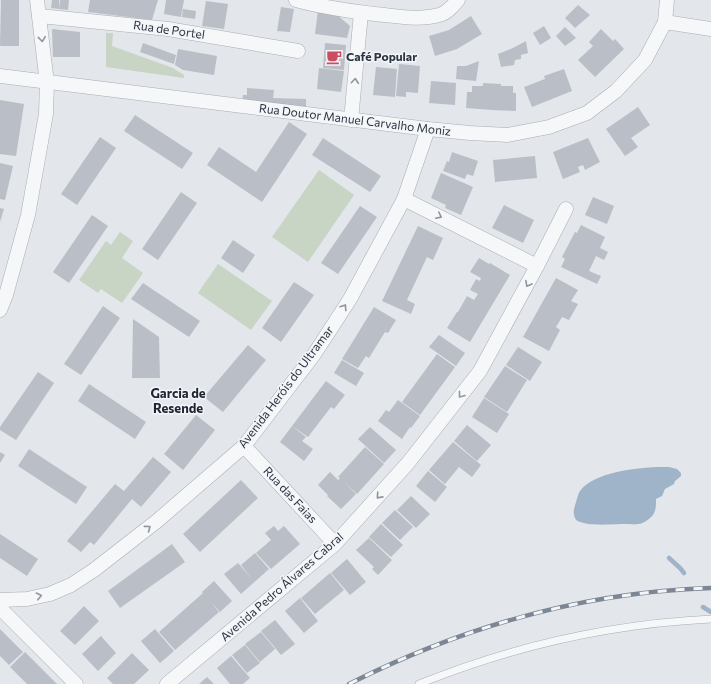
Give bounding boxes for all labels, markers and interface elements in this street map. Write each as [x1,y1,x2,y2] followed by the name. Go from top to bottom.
[132,17,206,41] street label: Rua de Portel
[38,36,47,42] one-way arrow
[325,48,343,66] cafe icon: Café Popular
[346,49,417,63] place label: Café Popular
[350,78,359,84] one-way arrow
[258,100,452,138] street label: Rua Doutor Manuel Carvalho Moniz
[434,212,442,219] one-way arrow
[525,279,532,287] one-way arrow
[339,304,347,311] one-way arrow
[235,322,336,450] street label: Avenida Heróis do Ultramar
[150,385,206,416] district label: Garcia de Resende
[459,391,466,398] one-way arrow
[261,463,320,525] street label: Rua das Faias
[377,491,384,498] one-way arrow
[143,526,150,533] one-way arrow
[217,529,346,643] street label: Avenida Pedro Álvares Cabral
[36,593,42,601] one-way arrow

